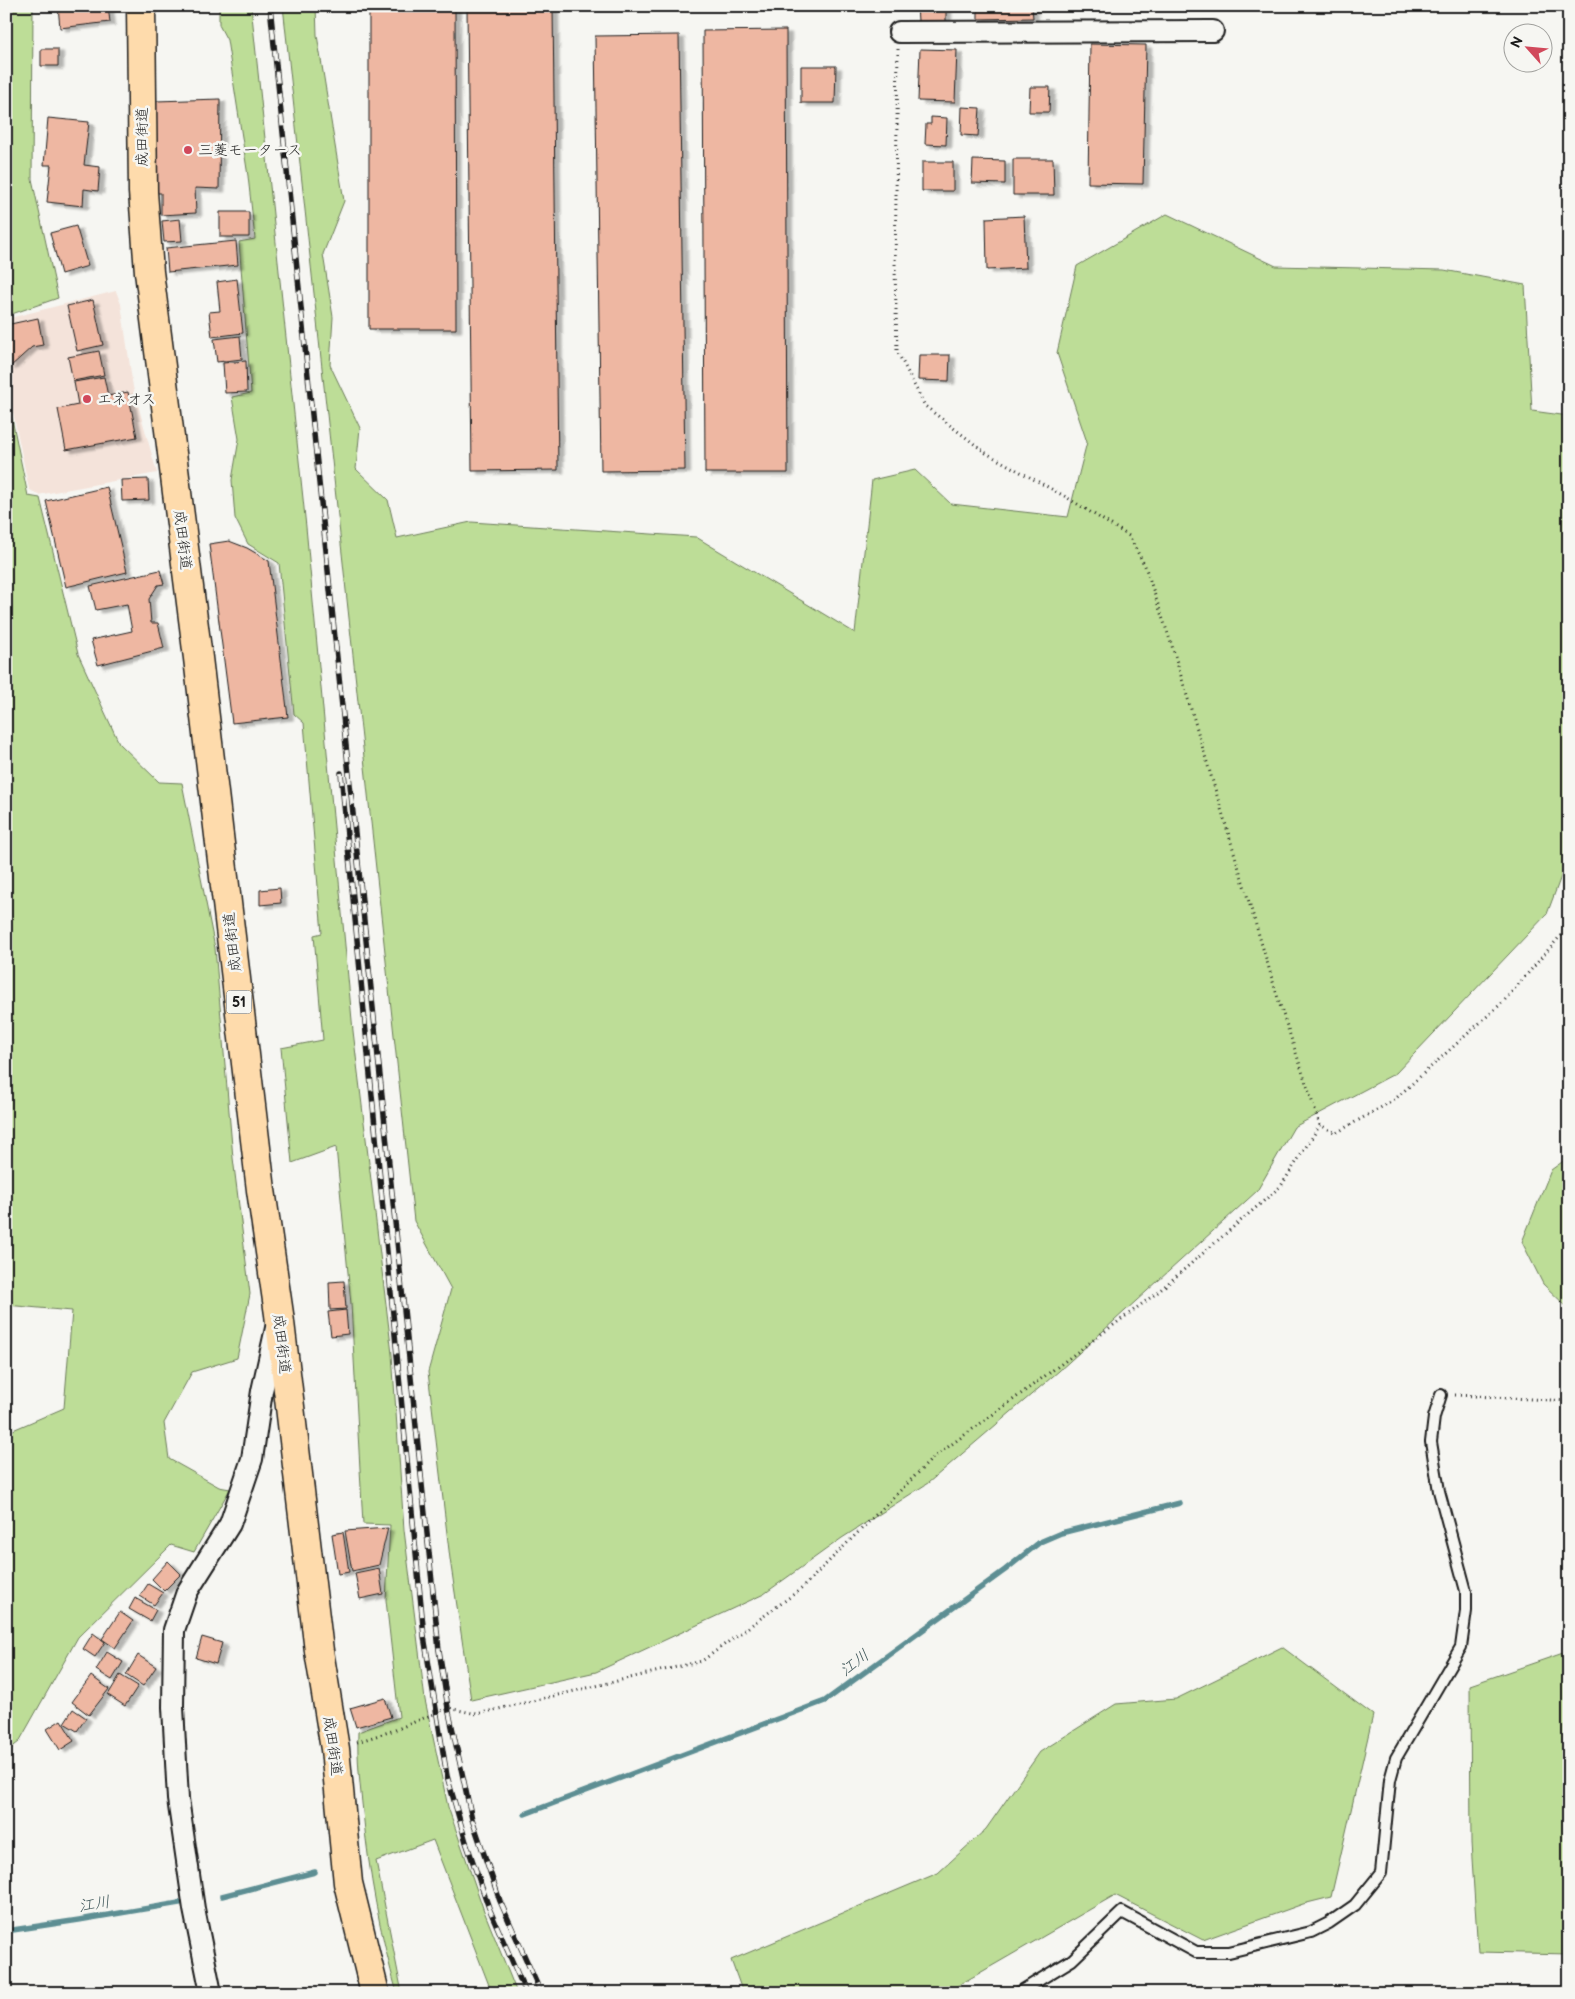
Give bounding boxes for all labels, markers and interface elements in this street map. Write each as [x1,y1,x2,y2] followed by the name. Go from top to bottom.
[1502,22,1552,72] north arrow
[1507,34,1527,51] text: N
[133,107,152,167] street label: 成田街道
[198,141,302,160] place label: 三菱モータース
[182,144,194,156] marker: 三菱モータース
[97,390,156,409] place label: エネオス
[81,393,93,405] marker: エネオス
[169,509,196,571] street label: 成田街道
[219,911,246,973] street label: 成田街道
[226,990,252,1014] road number: 51
[268,1313,295,1375] street label: 成田街道
[836,1646,873,1680] water label: 江川
[319,1715,346,1777] street label: 成田街道
[77,1893,112,1916] water label: 江川

